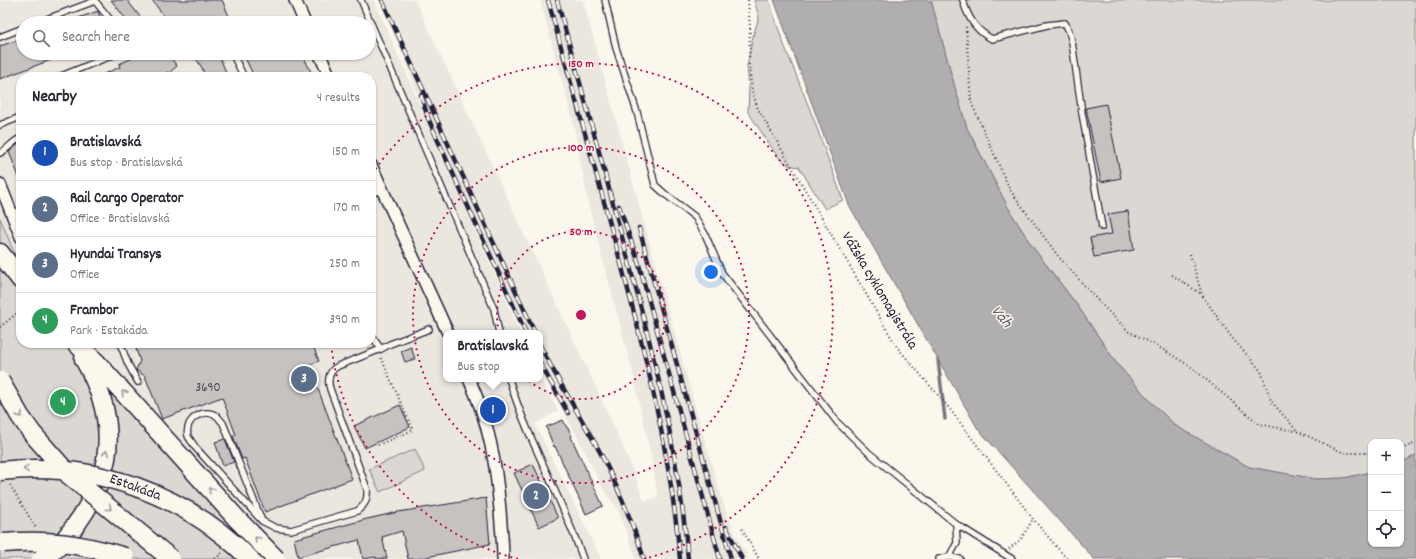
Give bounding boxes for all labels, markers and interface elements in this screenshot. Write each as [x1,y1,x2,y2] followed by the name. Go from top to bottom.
[16,16,376,60] search box
[30,27,52,49] icon: search
[62,27,130,49] text: Search here
[568,56,594,73] text: 150 m
[32,86,76,110] text: Nearby
[317,89,360,108] text: 4 results
[70,132,141,154] text: Bratislavská
[568,140,594,157] text: 100 m
[44,143,46,162] text: 1
[332,143,360,162] text: 150 m
[70,154,183,173] text: Bus stop · Bratislavská
[70,188,183,210] text: Rail Cargo Operator
[42,199,48,218] text: 2
[333,199,360,218] text: 170 m
[70,210,170,229] text: Office · Bratislavská
[569,224,593,241] text: 50 m
[835,228,923,355] street label: Vážska cyklomagistrála
[70,244,162,266] text: Hyundai Transys
[42,255,48,274] text: 3
[329,255,360,274] text: 250 m
[701,262,721,282] your location
[70,266,99,285] text: Office
[70,300,118,322] text: Frambor
[985,301,1018,334] water label: Váh
[574,308,588,322] centre of rings
[42,311,48,330] text: 4
[329,311,360,330] text: 390 m
[70,322,147,341] text: Park · Estakáda
[443,330,543,382] popup
[457,336,529,358] text: Bratislavská
[457,358,500,377] text: Bus stop
[291,364,317,394] pin: 3
[195,379,221,398] house number: 3690
[50,387,76,417] pin: 4
[122,390,129,398] one-way arrow
[480,395,506,425] pin: 1
[15,411,22,418] one-way arrow
[1368,439,1404,547] map controls
[1368,439,1404,475] button: +
[102,450,111,456] one-way arrow
[23,465,29,473] one-way arrow
[106,469,165,508] street label: Estakáda
[1368,475,1404,511] button: −
[523,481,549,511] pin: 2
[208,487,216,495] one-way arrow
[105,503,112,510] one-way arrow
[1368,511,1404,547] button: locate
[254,536,262,544] one-way arrow

